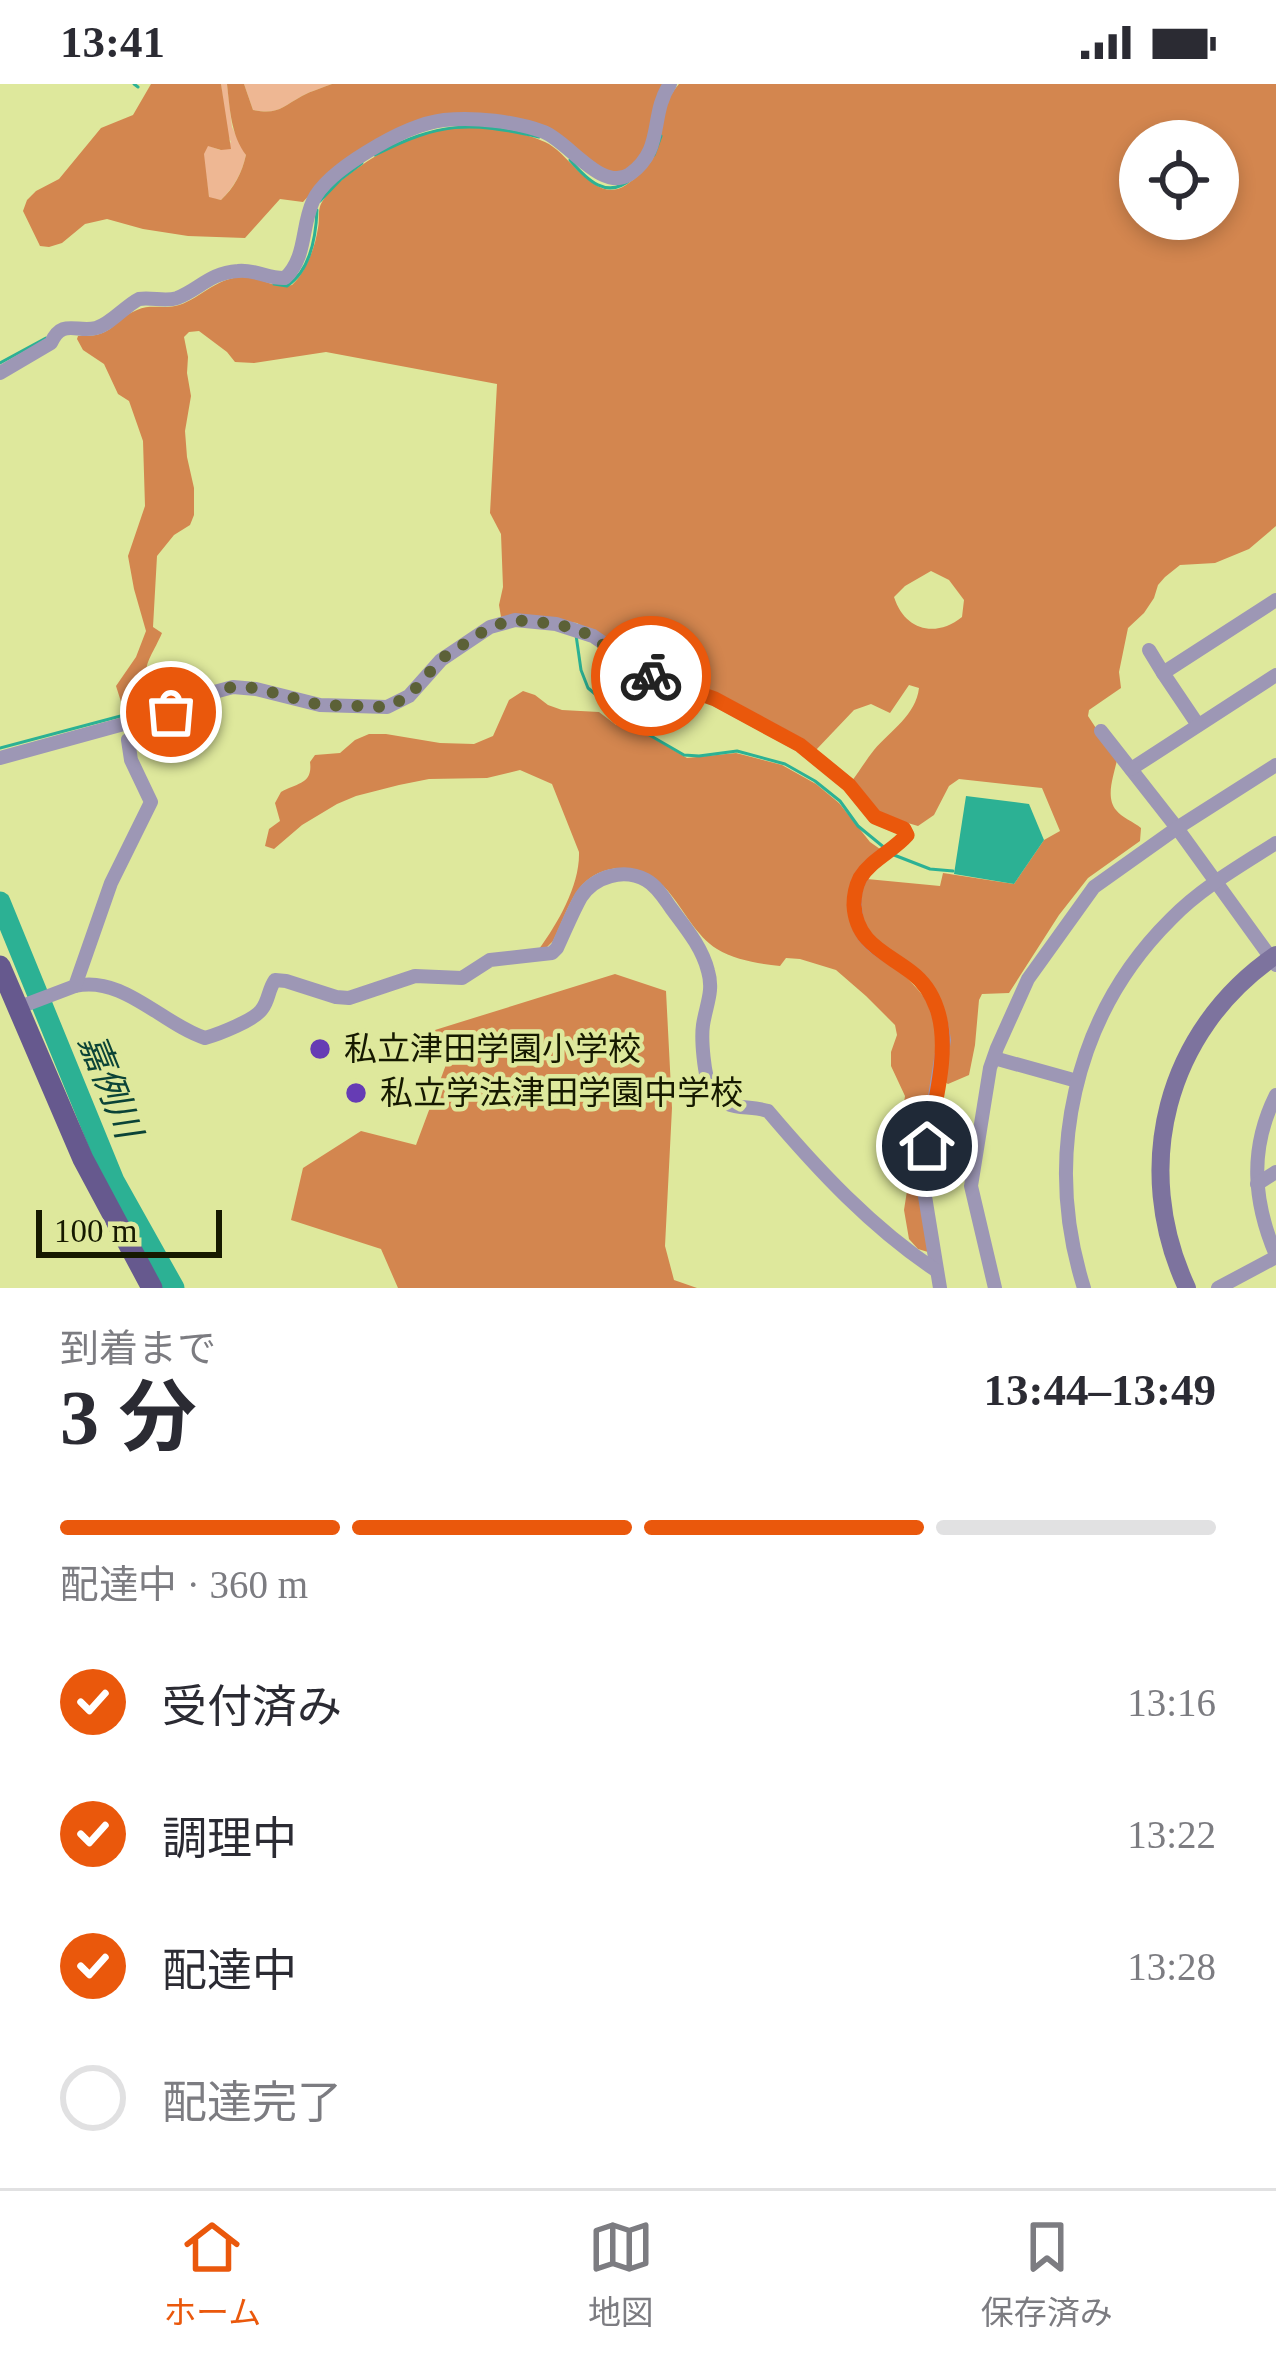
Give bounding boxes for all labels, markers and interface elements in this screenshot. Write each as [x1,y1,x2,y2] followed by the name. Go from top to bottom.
[60,17,165,67] text: 13:41
[1119,120,1239,240] map controls
[1119,120,1239,240] button: locate
[591,616,711,736] courier
[618,643,684,709] icon: bike
[120,661,222,763] pin
[138,679,204,745] icon: bag
[71,1028,150,1147] water label: 嘉例川
[344,1031,641,1067] place label: 私立津田学園小学校
[307,1036,333,1062] marker: 私立津田学園小学校
[380,1075,743,1111] place label: 私立学法津田学園中学校
[343,1080,369,1106] marker: 私立学法津田学園中学校
[876,1095,978,1197] pin
[894,1113,960,1179] icon: home
[36,1204,222,1257] scale bar
[54,1213,137,1249] text: 100 m
[60,1327,216,1370] text: 到着まで
[984,1365,1216,1415] text: 13:44–13:49
[60,1374,197,1461] text: 3 分
[60,1563,308,1606] text: 配達中 · 360 m
[60,1669,126,1735] icon: check
[1127,1681,1216,1724] text: 13:16
[162,1682,342,1732] text: 受付済み
[60,1801,126,1867] icon: check
[1127,1813,1216,1856] text: 13:22
[162,1814,297,1864] text: 調理中
[60,1933,126,1999] icon: check
[1127,1945,1216,1988] text: 13:28
[162,1946,297,1996] text: 配達中
[162,2078,342,2128] text: 配達完了
[163,2214,261,2334] tab: ホーム
[588,2214,654,2334] tab: 地図
[981,2214,1113,2334] tab: 保存済み

